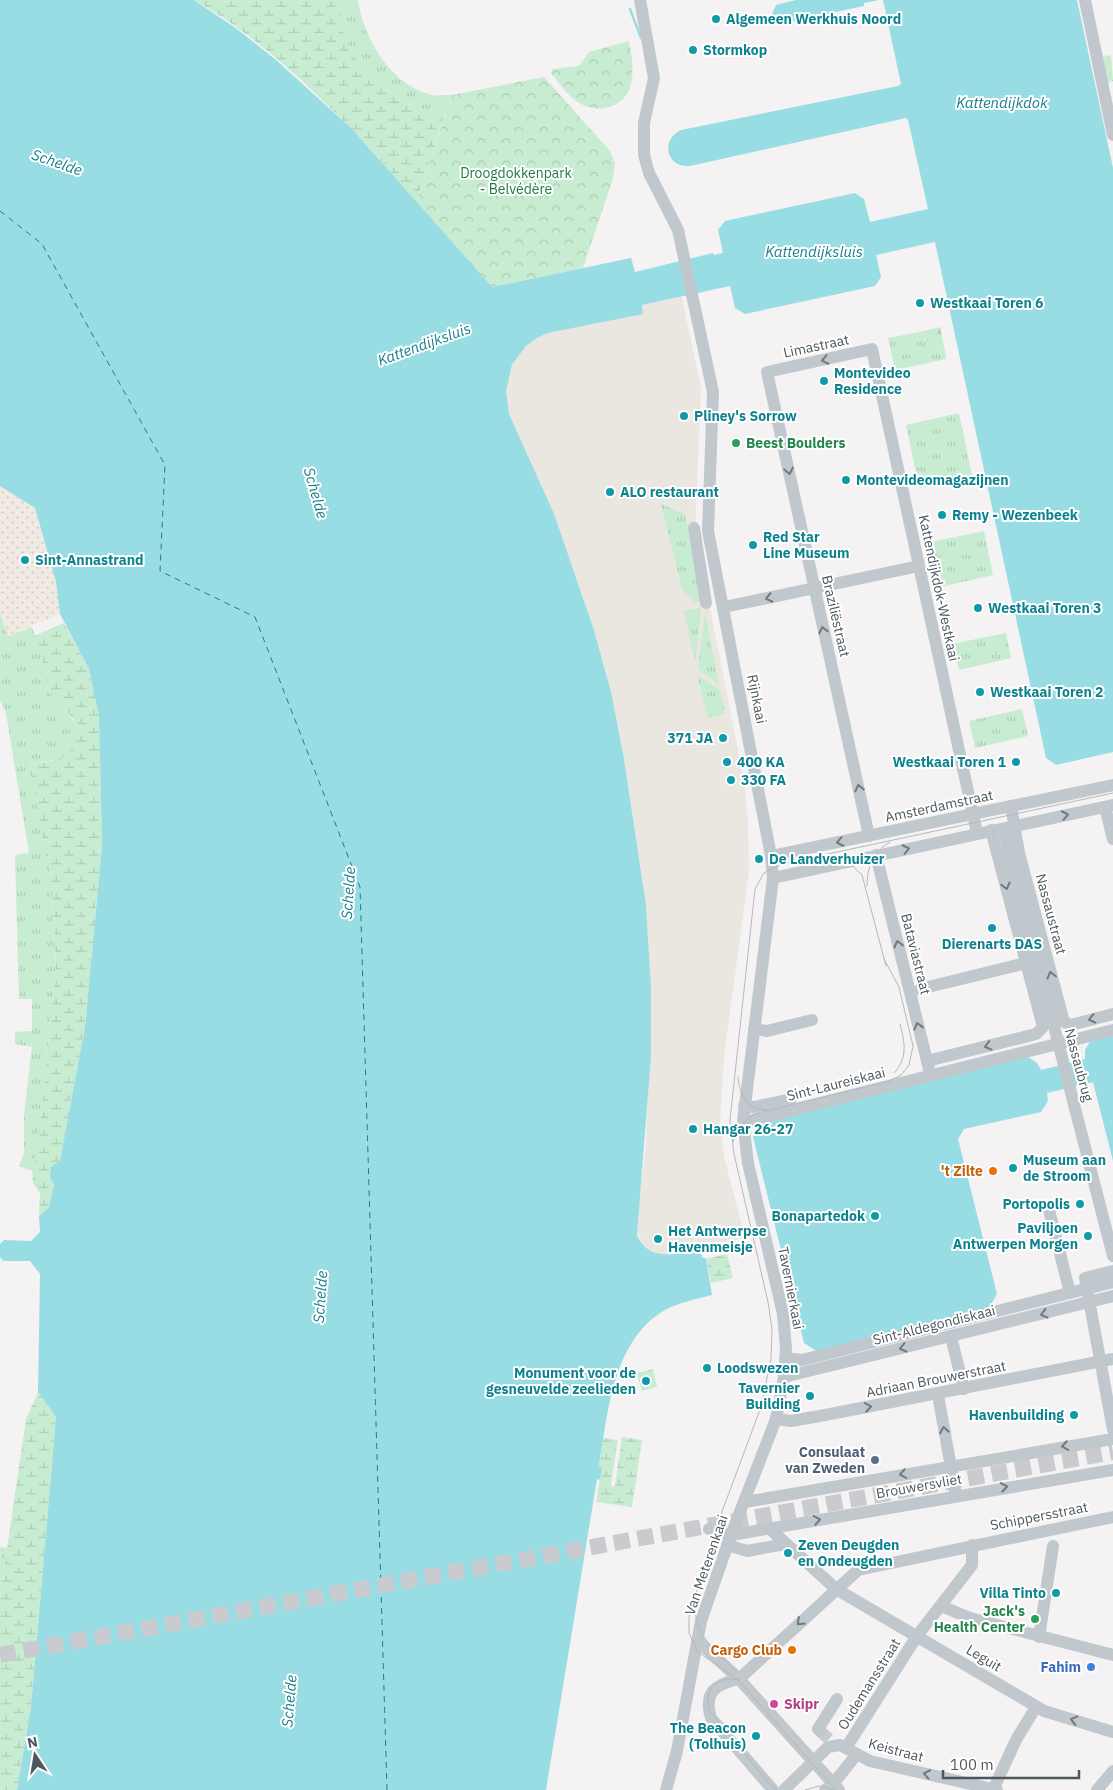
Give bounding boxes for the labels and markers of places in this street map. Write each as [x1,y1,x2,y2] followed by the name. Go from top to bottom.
[726,10,901,28] place label: Algemeen Werkhuis Noord
[710,13,722,25] marker: Algemeen Werkhuis Noord
[703,41,767,59] place label: Stormkop
[687,44,699,56] marker: Stormkop
[930,294,1043,312] place label: Westkaai Toren 6
[914,297,926,309] marker: Westkaai Toren 6
[834,364,911,398] place label: Montevideo Residence
[818,375,830,387] marker: Montevideo Residence
[694,407,797,425] place label: Pliney's Sorrow
[678,410,690,422] marker: Pliney's Sorrow
[746,434,846,452] place label: Beest Boulders
[730,437,742,449] marker: Beest Boulders
[856,471,1009,489] place label: Montevideomagazijnen
[840,474,852,486] marker: Montevideomagazijnen
[620,483,719,501] place label: ALO restaurant
[604,486,616,498] marker: ALO restaurant
[952,506,1079,524] place label: Remy - Wezenbeek
[936,509,948,521] marker: Remy - Wezenbeek
[763,528,850,562] place label: Red Star Line Museum
[747,539,759,551] marker: Red Star Line Museum
[35,551,144,569] place label: Sint-Annastrand
[19,554,31,566] marker: Sint-Annastrand
[988,599,1101,617] place label: Westkaai Toren 3
[972,602,984,614] marker: Westkaai Toren 3
[990,683,1103,701] place label: Westkaai Toren 2
[974,686,986,698] marker: Westkaai Toren 2
[667,729,713,747] place label: 371 JA
[717,732,729,744] marker: 371 JA
[737,753,785,771] place label: 400 KA
[893,753,1007,771] place label: Westkaai Toren 1
[721,756,733,768] marker: 400 KA
[1010,756,1022,768] marker: Westkaai Toren 1
[741,771,786,789] place label: 330 FA
[725,774,737,786] marker: 330 FA
[769,850,885,868] place label: De Landverhuizer
[753,853,765,865] marker: De Landverhuizer
[986,922,998,934] marker: Dierenarts DAS
[942,935,1042,953] place label: Dierenarts DAS
[703,1120,793,1138] place label: Hangar 26-27
[687,1123,699,1135] marker: Hangar 26-27
[1023,1151,1106,1185] place label: Museum aan de Stroom
[941,1162,983,1180] place label: 't Zilte
[1007,1162,1019,1174] marker: Museum aan de Stroom
[987,1165,999,1177] marker: 't Zilte
[1003,1195,1070,1213] place label: Portopolis
[1074,1198,1086,1210] marker: Portopolis
[772,1207,866,1225] place label: Bonapartedok
[869,1210,881,1222] marker: Bonapartedok
[953,1219,1078,1253] place label: Paviljoen Antwerpen Morgen
[668,1222,767,1256] place label: Het Antwerpse Havenmeisje
[1082,1230,1094,1242] marker: Paviljoen Antwerpen Morgen
[652,1233,664,1245] marker: Het Antwerpse Havenmeisje
[717,1359,798,1377] place label: Loodswezen
[701,1362,713,1374] marker: Loodswezen
[486,1364,636,1398] place label: Monument voor de gesneuvelde zeelieden
[640,1375,652,1387] marker: Monument voor de gesneuvelde zeelieden
[738,1379,800,1413] place label: Tavernier Building
[804,1390,816,1402] marker: Tavernier Building
[969,1406,1064,1424] place label: Havenbuilding
[1068,1409,1080,1421] marker: Havenbuilding
[785,1443,865,1477] place label: Consulaat van Zweden
[869,1454,881,1466] marker: Consulaat van Zweden
[798,1536,899,1570] place label: Zeven Deugden en Ondeugden
[782,1547,794,1559] marker: Zeven Deugden en Ondeugden
[980,1584,1046,1602] place label: Villa Tinto
[1050,1587,1062,1599] marker: Villa Tinto
[934,1602,1025,1636] place label: Jack's Health Center
[1029,1613,1041,1625] marker: Jack's Health Center
[710,1641,782,1659] place label: Cargo Club
[786,1644,798,1656] marker: Cargo Club
[1041,1658,1081,1676] place label: Fahim
[1085,1661,1097,1673] marker: Fahim
[784,1695,819,1713] place label: Skipr
[768,1698,780,1710] marker: Skipr
[670,1719,746,1753] place label: The Beacon (Tolhuis)
[750,1730,762,1742] marker: The Beacon (Tolhuis)

